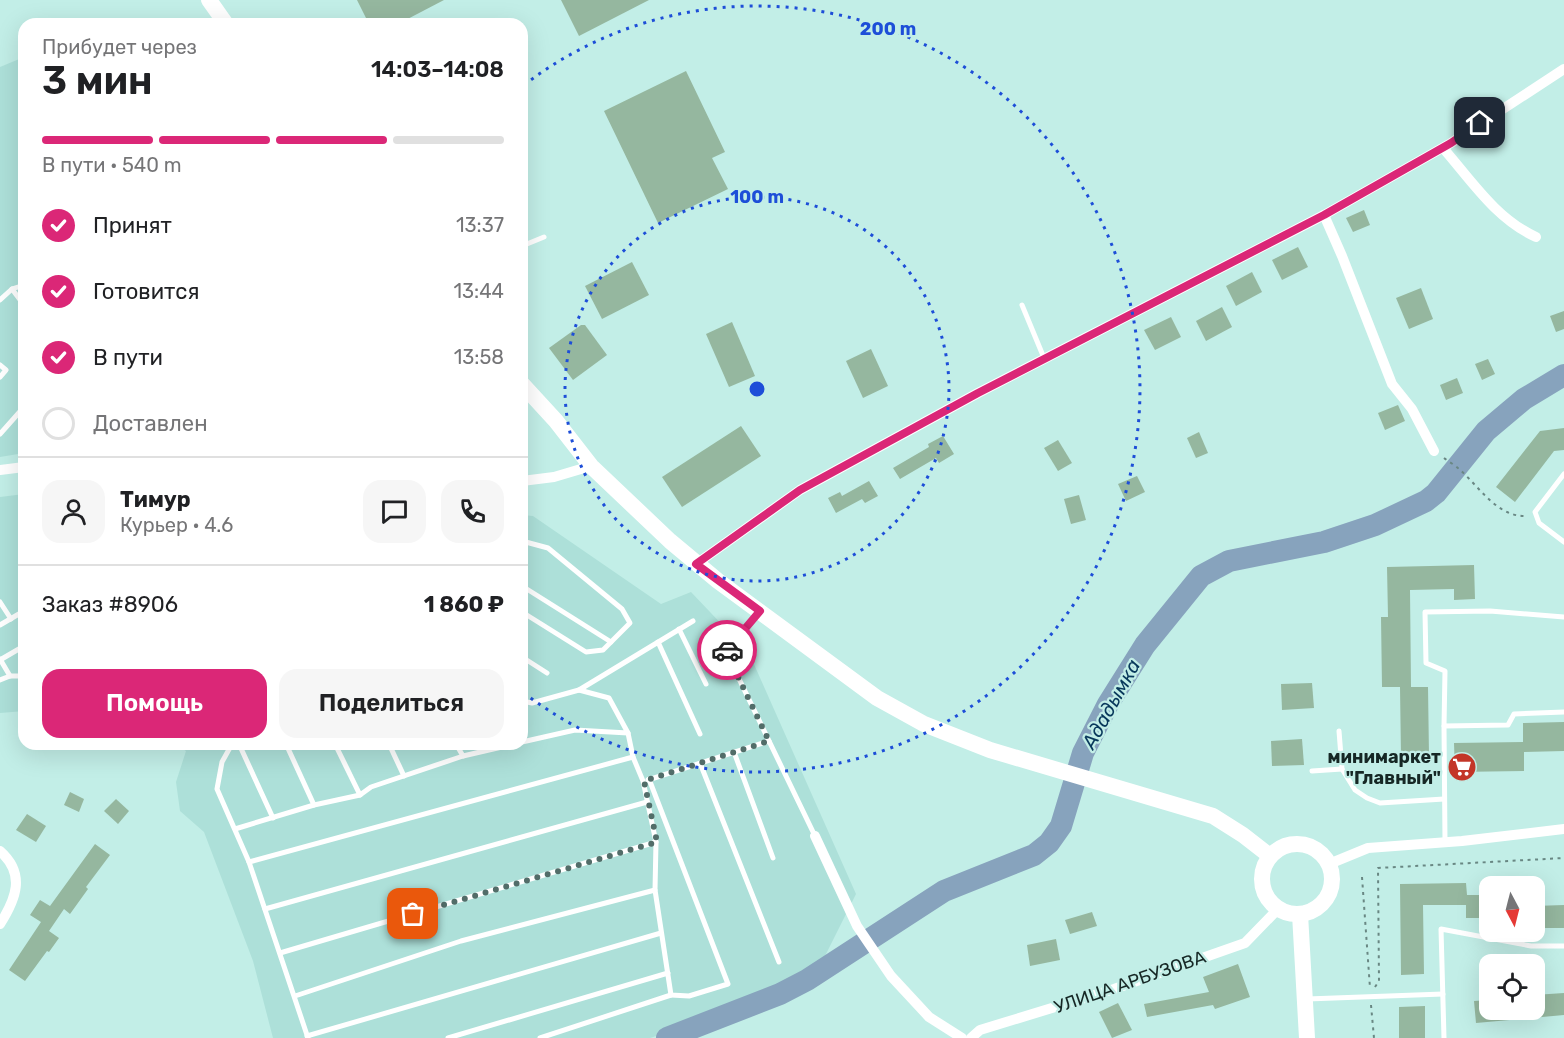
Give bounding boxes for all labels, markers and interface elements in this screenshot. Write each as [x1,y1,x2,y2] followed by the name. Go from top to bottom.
[860,18,916,40] text: 200 m
[42,35,197,59] text: Прибудет через
[371,56,504,83] text: 14:03–14:08
[42,58,153,104] text: 3 мин
[1454,97,1505,148] pin
[1463,106,1496,139] icon: home
[42,153,182,177] text: В пути · 540 m
[730,186,784,208] text: 100 m
[42,209,75,242] icon: check
[93,212,172,239] text: Принят
[456,213,504,237] text: 13:37
[42,275,75,308] icon: check
[93,278,199,305] text: Готовится
[453,279,504,303] text: 13:44
[42,341,75,374] icon: check
[93,344,163,371] text: В пути
[454,345,504,369] text: 13:58
[747,379,767,399] centre of rings
[93,410,208,437] text: Доставлен
[42,480,105,543] button: person
[363,480,426,543] button: chat
[441,480,504,543] button: phone
[120,486,191,513] text: Тимур
[120,513,233,537] text: Курьер · 4.6
[42,591,178,618] text: Заказ #8906
[424,591,504,618] text: 1 860 ₽
[697,620,757,680] courier
[711,634,744,667] icon: car
[1076,655,1146,754] water label: Ададымка
[42,669,267,738] button: Помощь
[279,669,504,738] button: Поделиться
[1327,746,1441,789] place label: минимаркет "Главный"
[1446,751,1478,783] supermarket icon: минимаркет "Главный"
[1479,876,1545,942] north arrow
[1479,876,1545,1020] map controls
[387,888,438,939] pin
[396,897,429,930] icon: bag
[1051,946,1209,1018] street label: УЛИЦА АРБУЗОВА
[1479,954,1545,1020] button: locate

